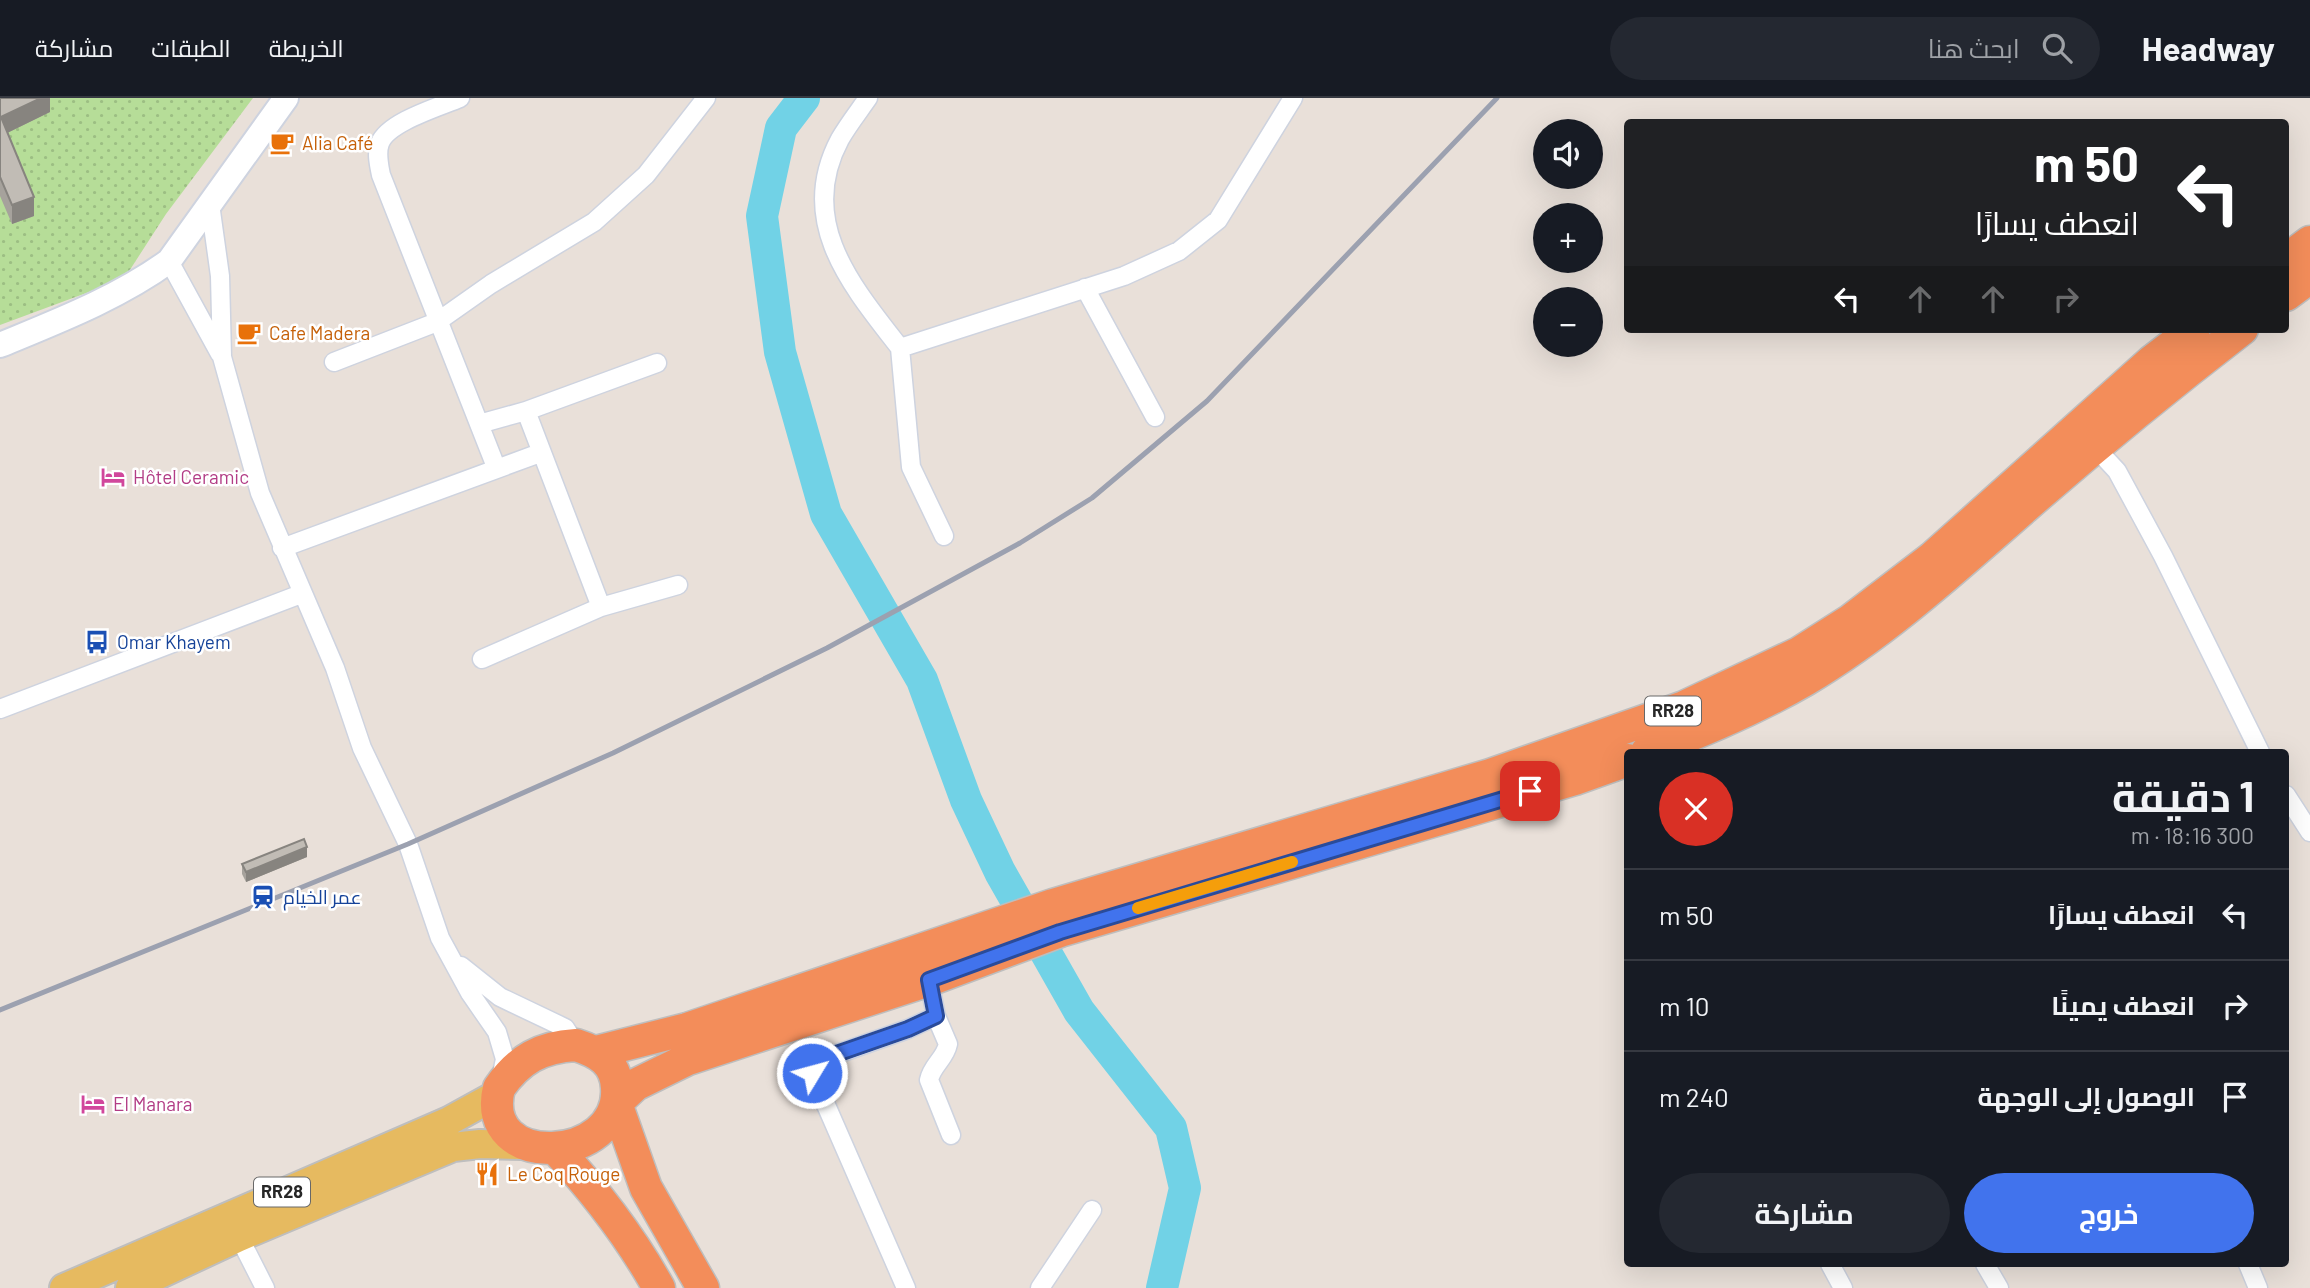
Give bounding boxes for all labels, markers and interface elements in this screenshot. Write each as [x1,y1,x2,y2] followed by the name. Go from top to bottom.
[1610,17,2100,80] search box
[2142,28,2275,68] text: Headway
[2038,29,2076,67] icon: search
[1928,32,2020,63] text: ابحث هنا
[35,33,113,62] text: مشاركة
[151,33,231,62] text: الطبقات
[269,33,344,62] text: الخريطة
[1533,119,1603,357] map controls
[1533,119,1603,189] button: sound
[268,129,296,157] cafe icon: Alia Café
[302,131,373,154] place label: Alia Café
[2034,133,2139,192] text: 50 m
[2163,147,2254,238] icon: left
[1533,203,1603,273] button: +
[1975,203,2139,241] text: انعطف يسارًا
[1828,280,1866,318] icon: left
[1901,280,1939,318] icon: ahead
[1974,280,2012,318] icon: ahead
[2047,280,2085,318] icon: right
[1533,287,1603,357] button: −
[235,319,263,347] cafe icon: Cafe Madera
[269,321,370,344] place label: Cafe Madera
[99,463,127,491] hotel icon: Hôtel Ceramic
[133,465,249,488] place label: Hôtel Ceramic
[83,628,111,656] bus stop icon: Omar Khayem
[117,630,231,653] place label: Omar Khayem
[1645,696,1701,726] road number: RR28
[1500,761,1560,821] pin
[2112,770,2254,820] text: 1 دقيقة
[1511,772,1549,810] icon: arrive
[1659,772,1733,846] button: close
[2131,821,2254,849] text: 300 m · 18:16
[249,883,277,911] station icon: عمر الخيام
[283,885,361,911] place label: عمر الخيام
[2216,896,2254,934] icon: left
[2048,898,2195,929] text: انعطف يسارًا
[1659,899,1714,930] text: 50 m
[2216,987,2254,1025] icon: right
[2051,989,2195,1020] text: انعطف يمينًا
[1659,990,1710,1021] text: 10 m
[775,1036,849,1110] position arrow
[2216,1078,2254,1116] icon: arrive
[1977,1080,2195,1111] text: الوصول إلى الوجهة
[1659,1081,1729,1112] text: 240 m
[79,1090,107,1118] hotel icon: El Manara
[113,1092,193,1115] place label: El Manara
[473,1160,501,1188] restaurant icon: Le Coq Rouge
[507,1162,620,1185] place label: Le Coq Rouge
[1659,1173,1950,1253] button: مشاركة
[1964,1173,2254,1253] button: خروج
[254,1177,310,1206] road number: RR28

